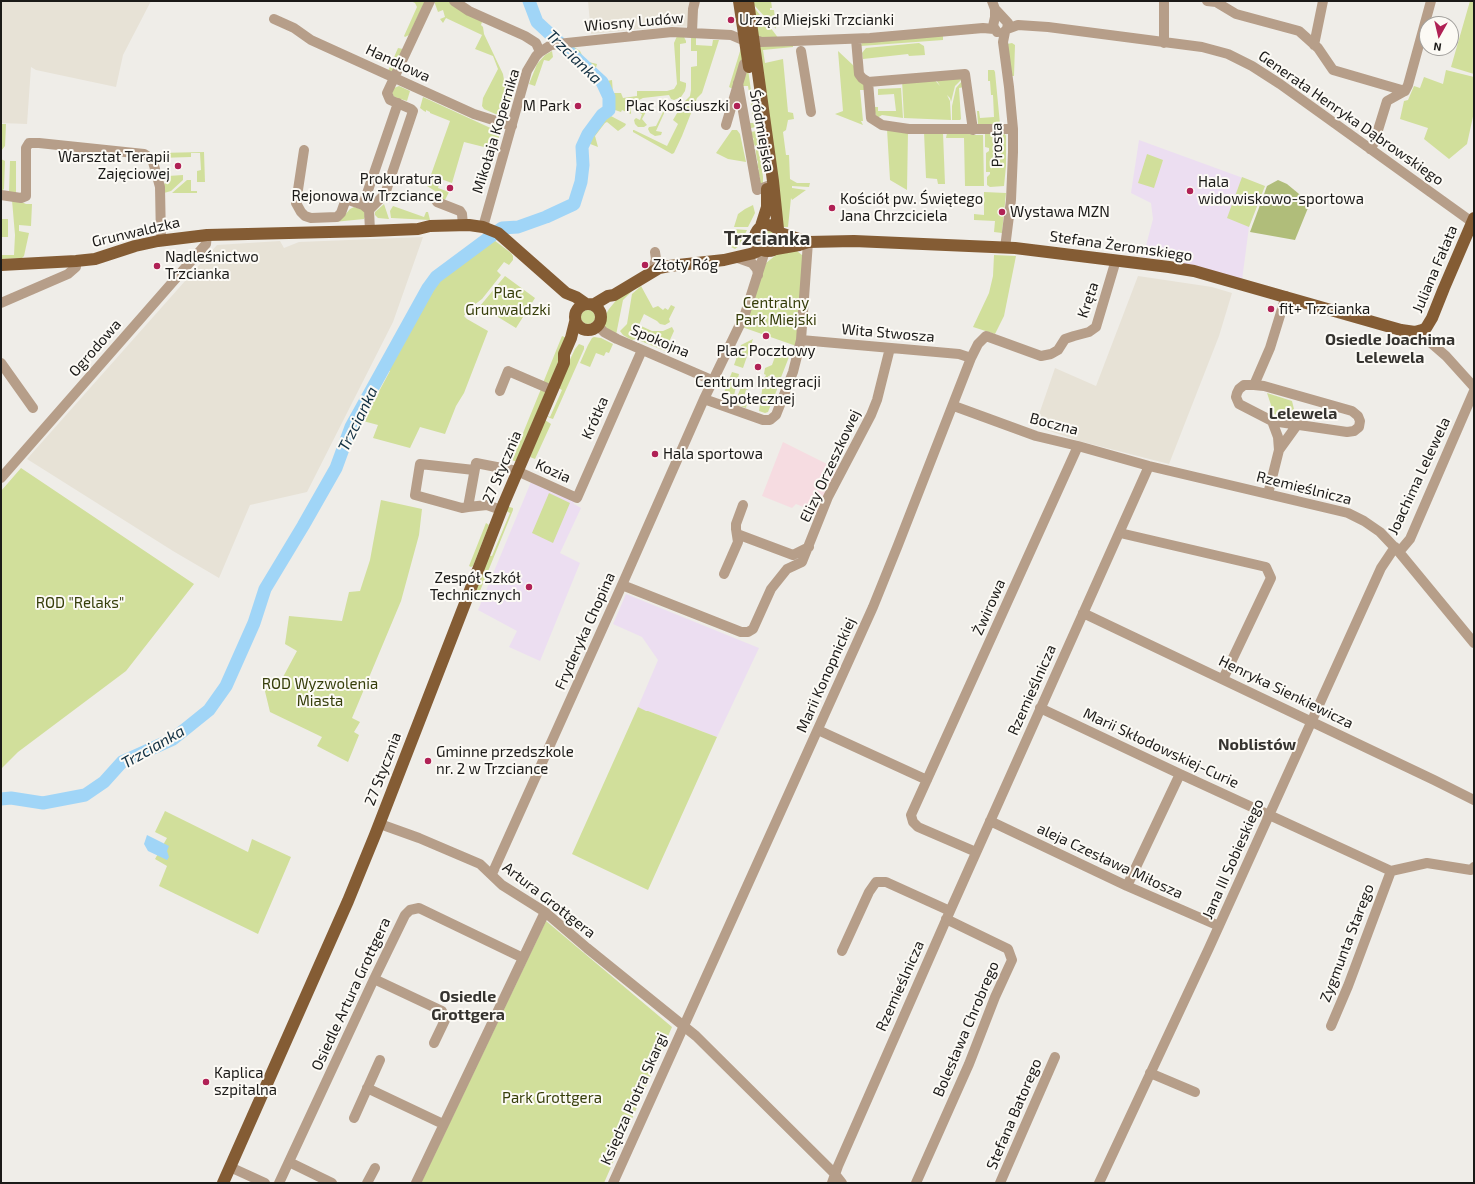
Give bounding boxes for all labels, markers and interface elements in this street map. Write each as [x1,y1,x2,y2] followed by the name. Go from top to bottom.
[584,9,684,35] street label: Wiosny Ludów
[739,11,894,29] place label: Urząd Miejski Trzcianki
[726,15,736,25] marker: Urząd Miejski Trzcianki
[1419,16,1459,56] north arrow
[542,26,606,88] water label: Trzcianka
[363,40,433,86] street label: Handlowa
[1433,40,1442,54] text: N
[1255,47,1447,189] street label: Generała Henryka Dąbrowskiego
[468,66,524,196] street label: Mikołaja Kopernika
[746,88,778,174] street label: Śródmiejska
[523,97,570,115] place label: M Park
[626,97,729,115] place label: Plac Kościuszki
[573,101,583,111] marker: M Park
[732,101,742,111] marker: Plac Kościuszki
[988,122,1006,168] street label: Prosta
[58,148,170,183] place label: Warsztat Terapii Zajęciowej
[173,161,183,171] marker: Warsztat Terapii Zajęciowej
[291,170,442,205] place label: Prokuratura Rejonowa w Trzciance
[1198,173,1364,208] place label: Hala widowiskowo-sportowa
[445,183,455,193] marker: Prokuratura Rejonowa w Trzciance
[1185,186,1195,196] marker: Hala widowiskowo-sportowa
[840,190,983,225] place label: Kościół pw. Świętego Jana Chrzciciela
[827,203,837,213] marker: Kościół pw. Świętego Jana Chrzciciela
[1010,203,1110,221] place label: Wystawa MZN
[997,207,1007,217] marker: Wystawa MZN
[90,213,182,251] street label: Grunwaldzka
[1408,222,1462,316] street label: Juliana Fałata
[1048,227,1194,265] street label: Stefana Żeromskiego
[724,228,810,250] district label: Trzcianka
[165,248,259,283] place label: Nadleśnictwo Trzcianka
[653,256,718,274] place label: Złoty Róg
[640,260,650,270] marker: Złoty Róg
[152,261,162,271] marker: Nadleśnictwo Trzcianka
[1074,280,1102,320] street label: Kręta
[465,284,551,319] park label: Plac Grunwaldzki
[735,294,817,329] park label: Centralny Park Miejski
[1279,300,1370,318] place label: fit+ Trzcianka
[1266,304,1276,314] marker: fit+ Trzcianka
[65,316,125,380] street label: Ogrodowa
[841,320,935,346] street label: Wita Stwosza
[628,321,692,361] street label: Spokojna
[1325,330,1455,368] district label: Osiedle Joachima Lelewela
[761,331,771,341] marker: Plac Pocztowy
[717,342,815,360] place label: Plac Pocztowy
[753,362,763,372] marker: Centrum Integracji Społecznej
[695,373,821,408] place label: Centrum Integracji Społecznej
[334,383,382,455] water label: Trzcianka
[578,394,612,442] street label: Krótka
[1269,404,1337,424] district label: Lelewela
[796,407,864,525] street label: Elizy Orzeszkowej
[1028,409,1080,439] street label: Boczna
[1384,414,1454,538] street label: Joachima Lelewela
[479,428,525,506] street label: 27 Stycznia
[663,445,763,463] place label: Hala sportowa
[650,449,660,459] marker: Hala sportowa
[533,455,573,487] street label: Kozia
[1254,467,1354,509] street label: Rzemieślnicza
[430,569,521,604] place label: Zespół Szkół Technicznych
[551,569,619,693] street label: Fryderyka Chopina
[969,576,1009,638] street label: Żwirowa
[524,582,534,592] marker: Zespół Szkół Technicznych
[36,594,124,612] park label: ROD "Relaks"
[793,615,859,735] street label: Marii Konopnickiej
[1004,642,1060,738] street label: Rzemieślnicza
[1216,652,1356,732] street label: Henryka Sienkiewicza
[262,675,378,710] park label: ROD Wyzwolenia Miasta
[1080,704,1242,792] street label: Marii Skłodowskiej-Curie
[118,721,188,773] water label: Trzcianka
[361,730,405,808] street label: 27 Stycznia
[1218,735,1296,755] district label: Noblistów
[436,743,574,778] place label: Gminne przedszkole nr. 2 w Trzciance
[423,756,433,766] marker: Gminne przedszkole nr. 2 w Trzciance
[1198,796,1268,922] street label: Jana III Sobieskiego
[1034,819,1186,903] street label: aleja Czesława Miłosza
[499,858,599,942] street label: Artura Grottgera
[1316,881,1378,1005] street label: Zygmunta Starego
[308,915,394,1073] street label: Osiedle Artura Grottgera
[872,938,928,1034] street label: Rzemieślnicza
[929,958,1003,1100] street label: Bolesława Chrobrego
[431,987,505,1025] district label: Osiedle Grottgera
[597,1030,671,1168] street label: Księdza Piotra Skargi
[983,1056,1045,1172] street label: Stefana Batorego
[214,1064,277,1099] place label: Kaplica szpitalna
[201,1077,211,1087] marker: Kaplica szpitalna
[502,1089,602,1107] park label: Park Grottgera

